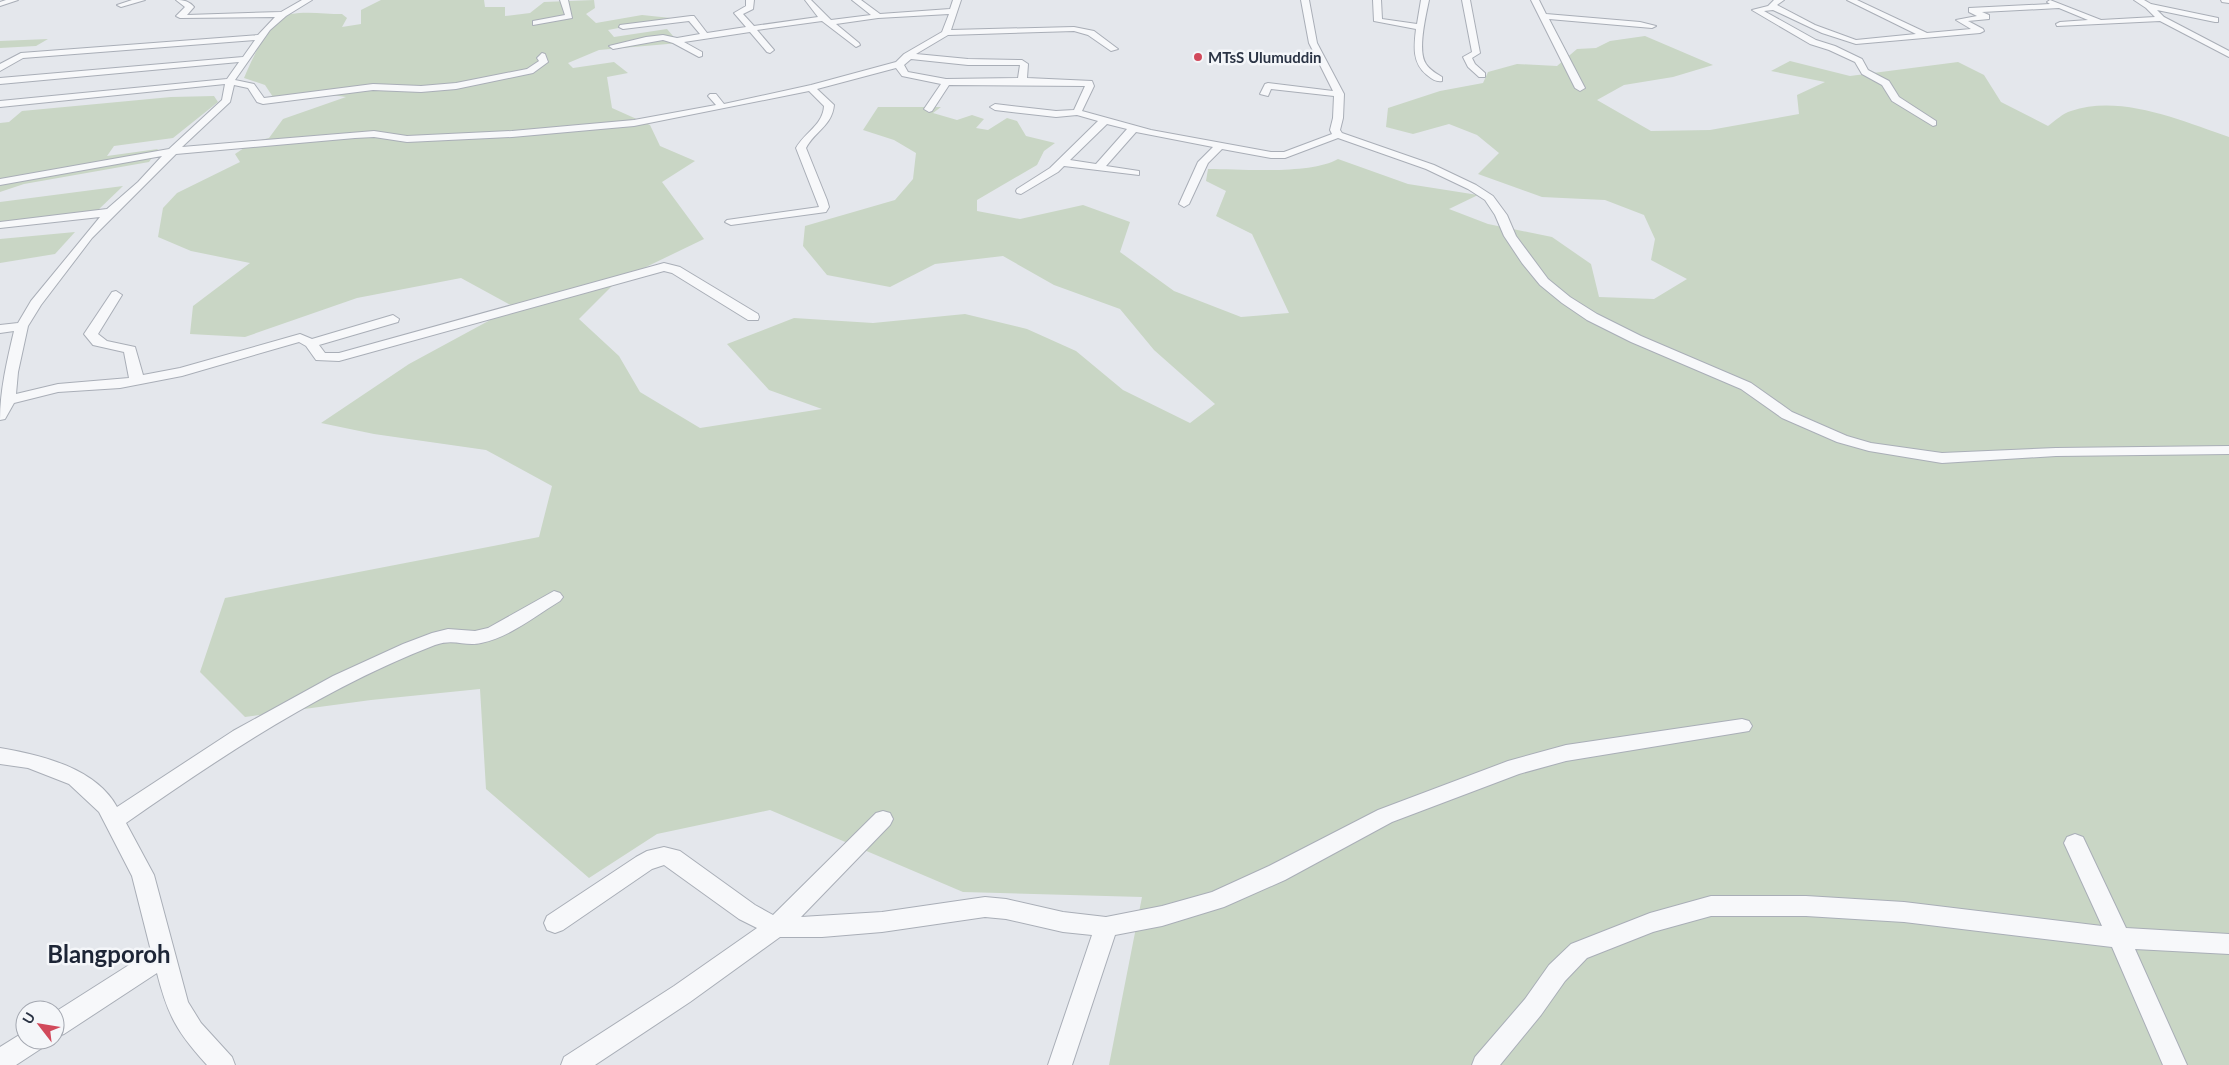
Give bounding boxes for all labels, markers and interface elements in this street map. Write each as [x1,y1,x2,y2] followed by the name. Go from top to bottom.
[1208,48,1321,66] place label: MTsS Ulumuddin
[1192,51,1204,63] marker: MTsS Ulumuddin
[47,939,171,968] district label: Blangporoh
[15,1000,65,1050] north arrow
[18,1009,38,1027] text: U

